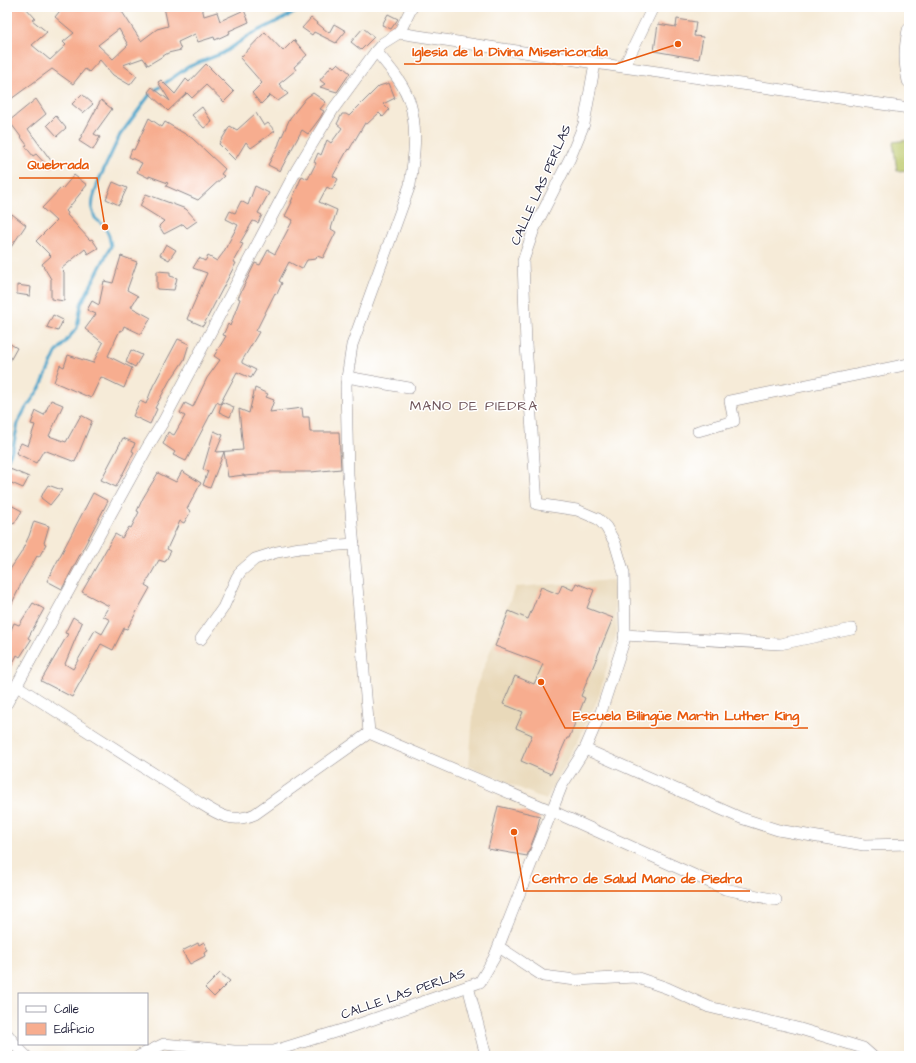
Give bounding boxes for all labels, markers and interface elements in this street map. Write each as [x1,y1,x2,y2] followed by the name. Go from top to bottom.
[404,38,616,64] callout: Iglesia de la Divina Misericordia
[412,42,609,63] text: Iglesia de la Divina Misericordia
[506,122,576,248] street label: CALLE LAS PERLAS
[19,152,97,178] callout: Quebrada
[27,155,90,175] text: Quebrada
[410,396,538,416] district label: MANO DE PIEDRA
[565,702,808,728] callout: Escuela Bilingüe Martin Luther King
[573,706,800,727] text: Escuela Bilingüe Martin Luther King
[524,865,750,891] callout: Centro de Salud Mano de Piedra
[532,869,743,889] text: Centro de Salud Mano de Piedra
[338,964,468,1024] street label: CALLE LAS PERLAS
[18,993,148,1045] legend
[54,1001,79,1018] text: Calle
[54,1021,94,1038] text: Edificio

